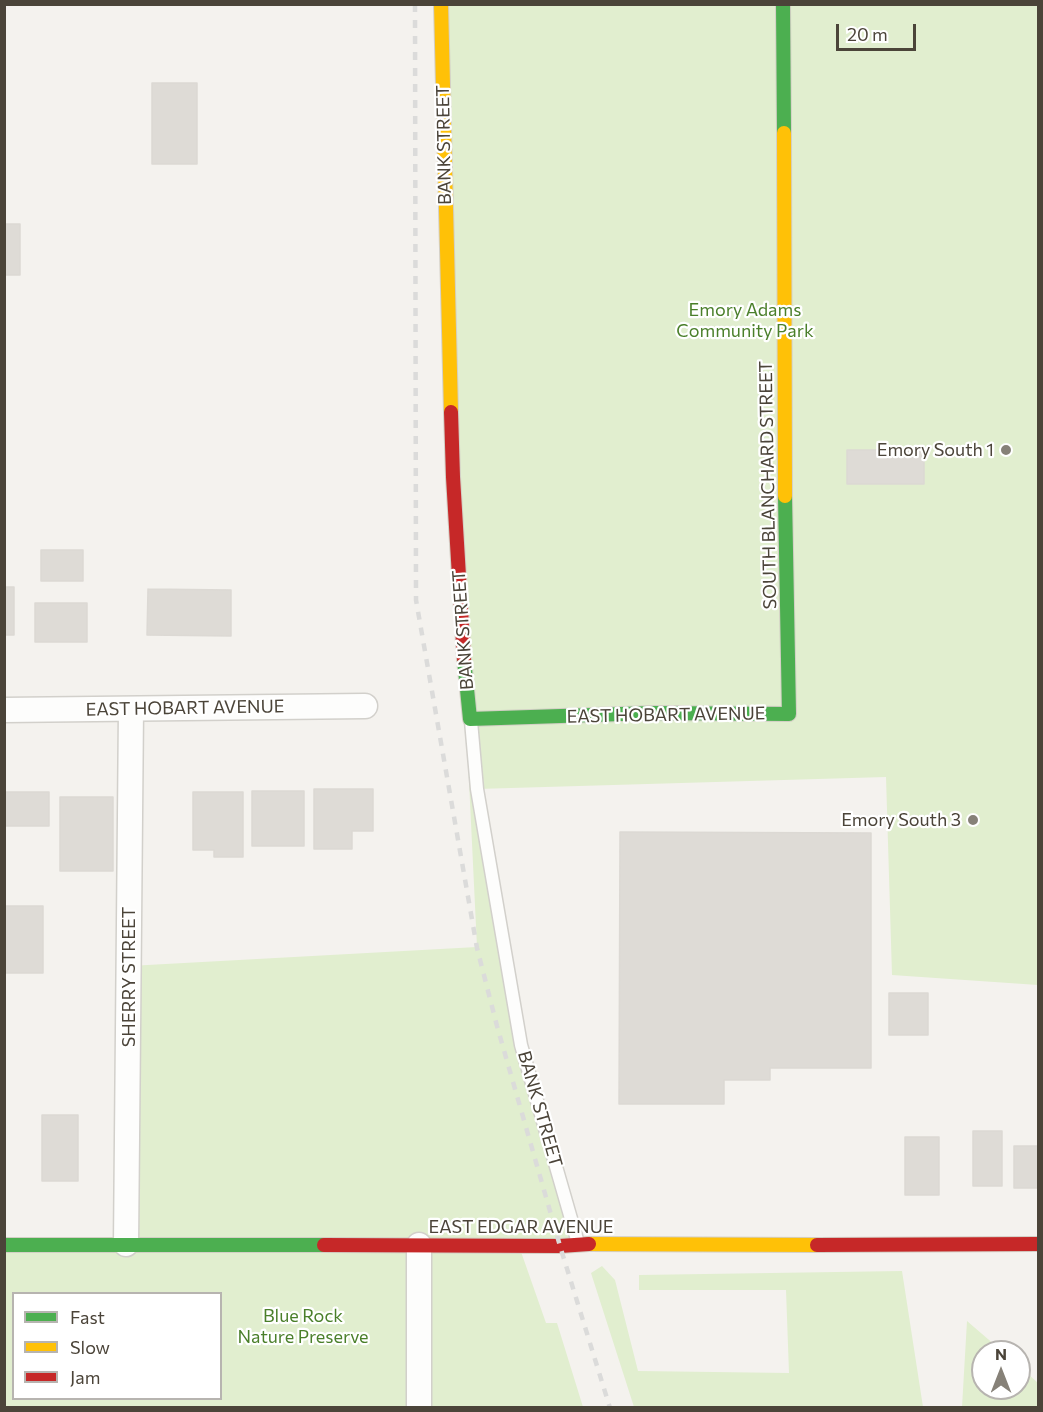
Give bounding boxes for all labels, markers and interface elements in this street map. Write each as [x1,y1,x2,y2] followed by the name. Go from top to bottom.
[839,12,918,50] scale bar
[847,23,888,45] text: 20 m
[432,85,456,205] street label: BANK STREET
[676,299,814,342] park label: Emory Adams Community Park
[755,361,781,609] street label: SOUTH BLANCHARD STREET
[877,439,994,461] place label: Emory South 1
[999,443,1013,457] marker: Emory South 1
[448,569,478,691] street label: BANK STREET
[85,695,285,721] street label: EAST HOBART AVENUE
[566,702,766,728] street label: EAST HOBART AVENUE
[841,809,961,831] place label: Emory South 3
[966,813,980,827] marker: Emory South 3
[118,907,140,1047] street label: SHERRY STREET
[513,1048,567,1170] street label: BANK STREET
[428,1216,614,1238] street label: EAST EDGAR AVENUE
[12,1292,222,1400] legend
[237,1305,369,1348] park label: Blue Rock Nature Preserve
[70,1306,105,1328] text: Fast
[70,1336,110,1358] text: Slow
[971,1340,1031,1400] north arrow
[995,1344,1007,1363] text: N
[70,1366,100,1388] text: Jam

